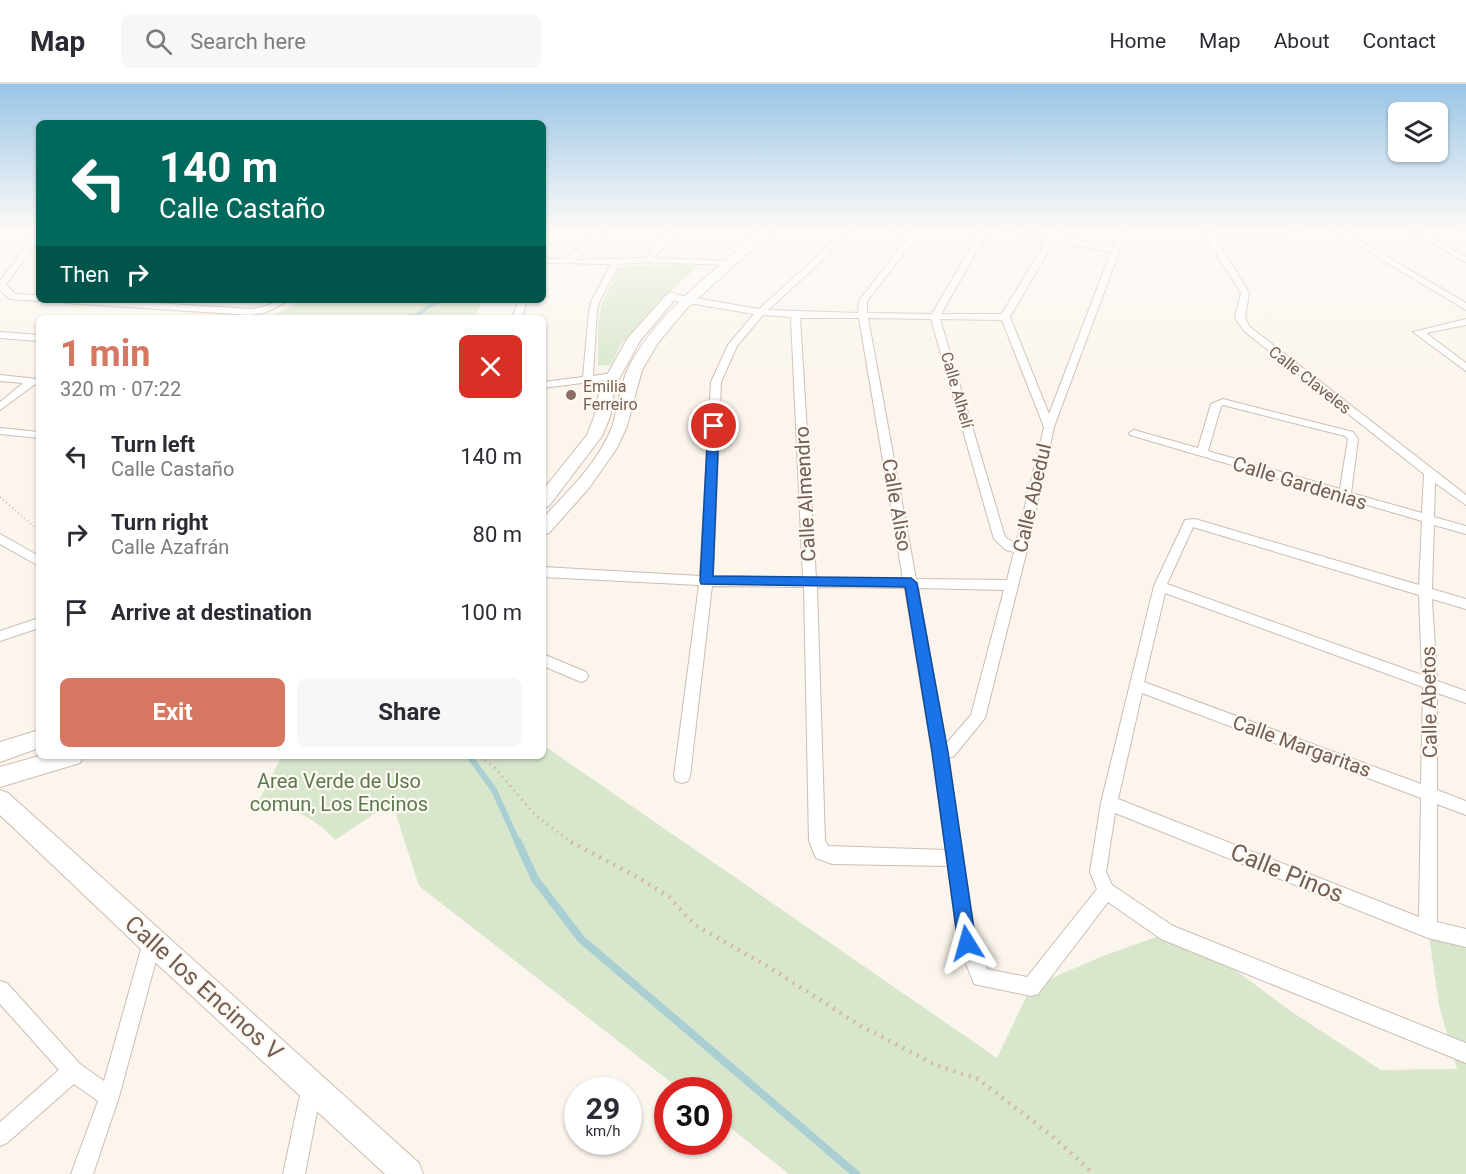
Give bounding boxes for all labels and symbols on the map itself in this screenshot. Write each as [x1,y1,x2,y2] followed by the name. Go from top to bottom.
[1265,342,1355,418] street label: Calle Claveles
[937,349,977,432] street label: Calle Alhelí
[583,377,638,414] place label: Emilia Ferreiro
[564,388,578,402] marker: Emilia Ferreiro
[688,400,739,451] pin
[789,426,821,562] street label: Calle Almendro
[1008,441,1056,555] street label: Calle Abedul
[1230,451,1370,515] street label: Calle Gardenias
[877,457,917,553] street label: Calle Aliso
[1416,646,1442,758] street label: Calle Abetos
[1229,710,1375,782] street label: Calle Margaritas
[250,769,428,816] park label: Area Verde de Uso comun, Los Encinos
[1226,838,1348,908] street label: Calle Pinos
[119,910,289,1066] street label: Calle los Encinos V
[935,911,999,975] position arrow
[654,1077,732,1155] speed limit sign: 30

